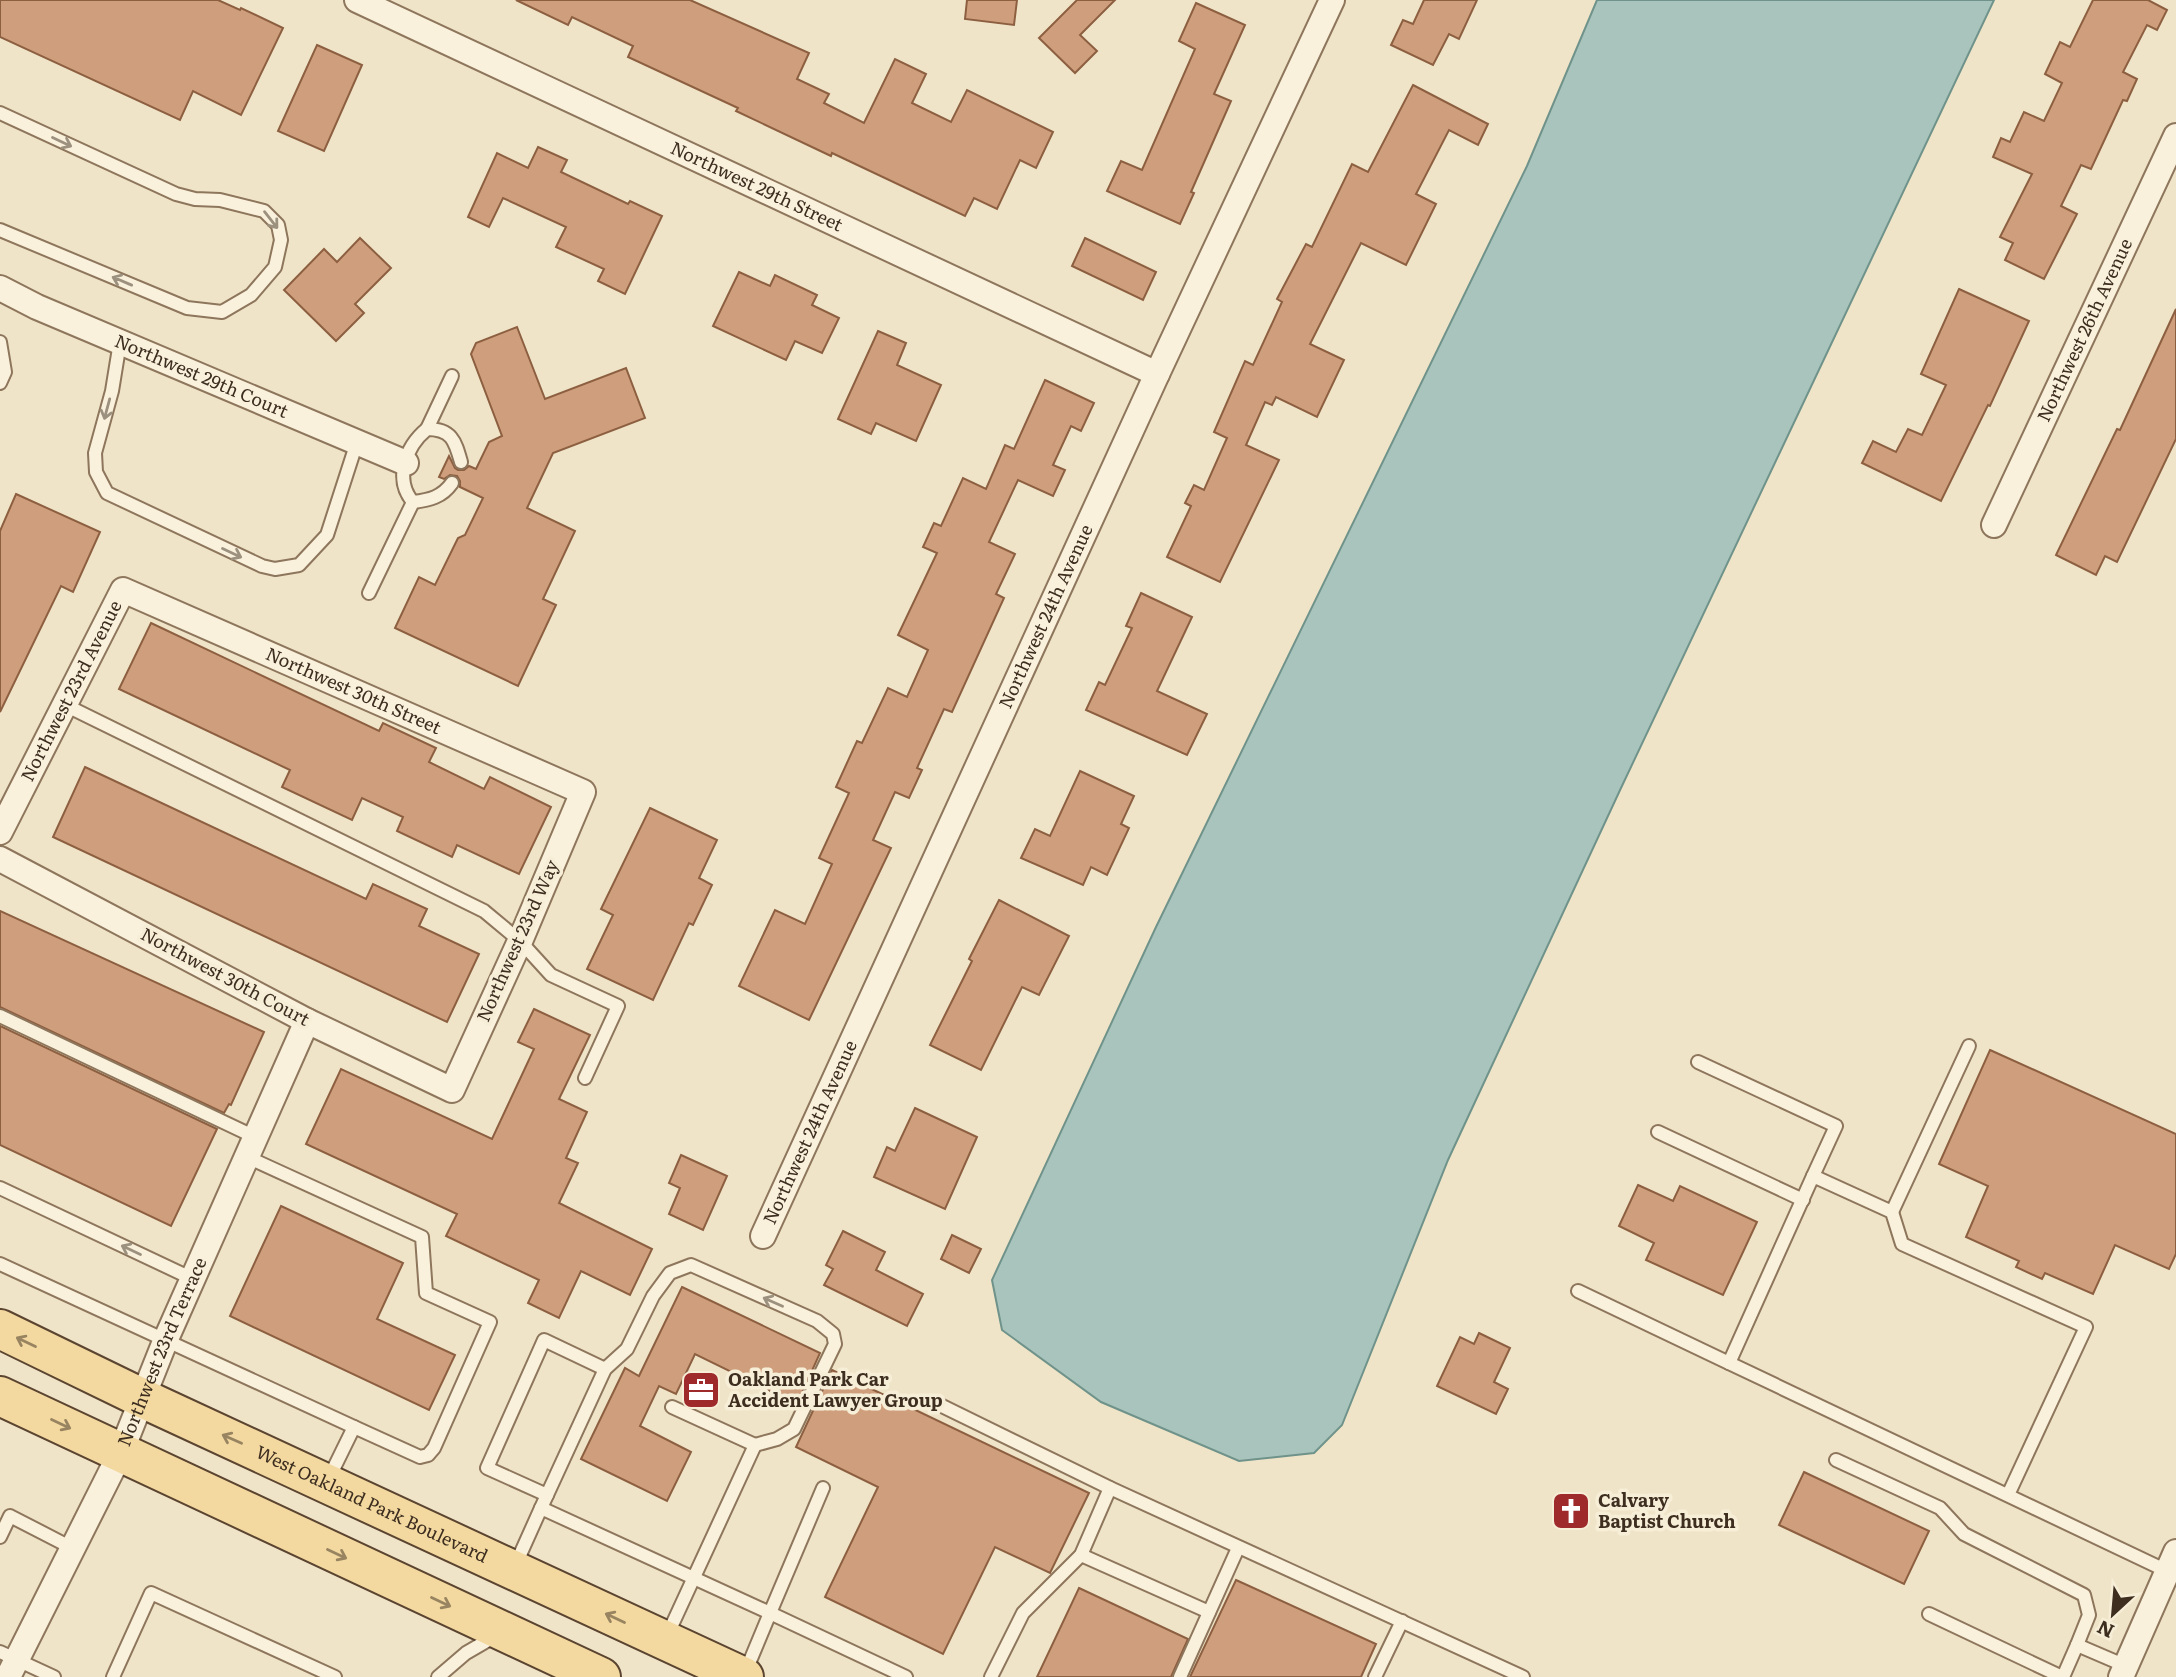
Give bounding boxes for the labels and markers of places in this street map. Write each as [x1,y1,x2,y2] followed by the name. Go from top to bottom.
[728,1365,943,1413] place label: Oakland Park Car Accident Lawyer Group
[680,1369,722,1411] office icon: Oakland Park Car Accident Lawyer Group
[1598,1486,1736,1534] place label: Calvary Baptist Church
[1550,1490,1592,1532] church icon: Calvary Baptist Church

